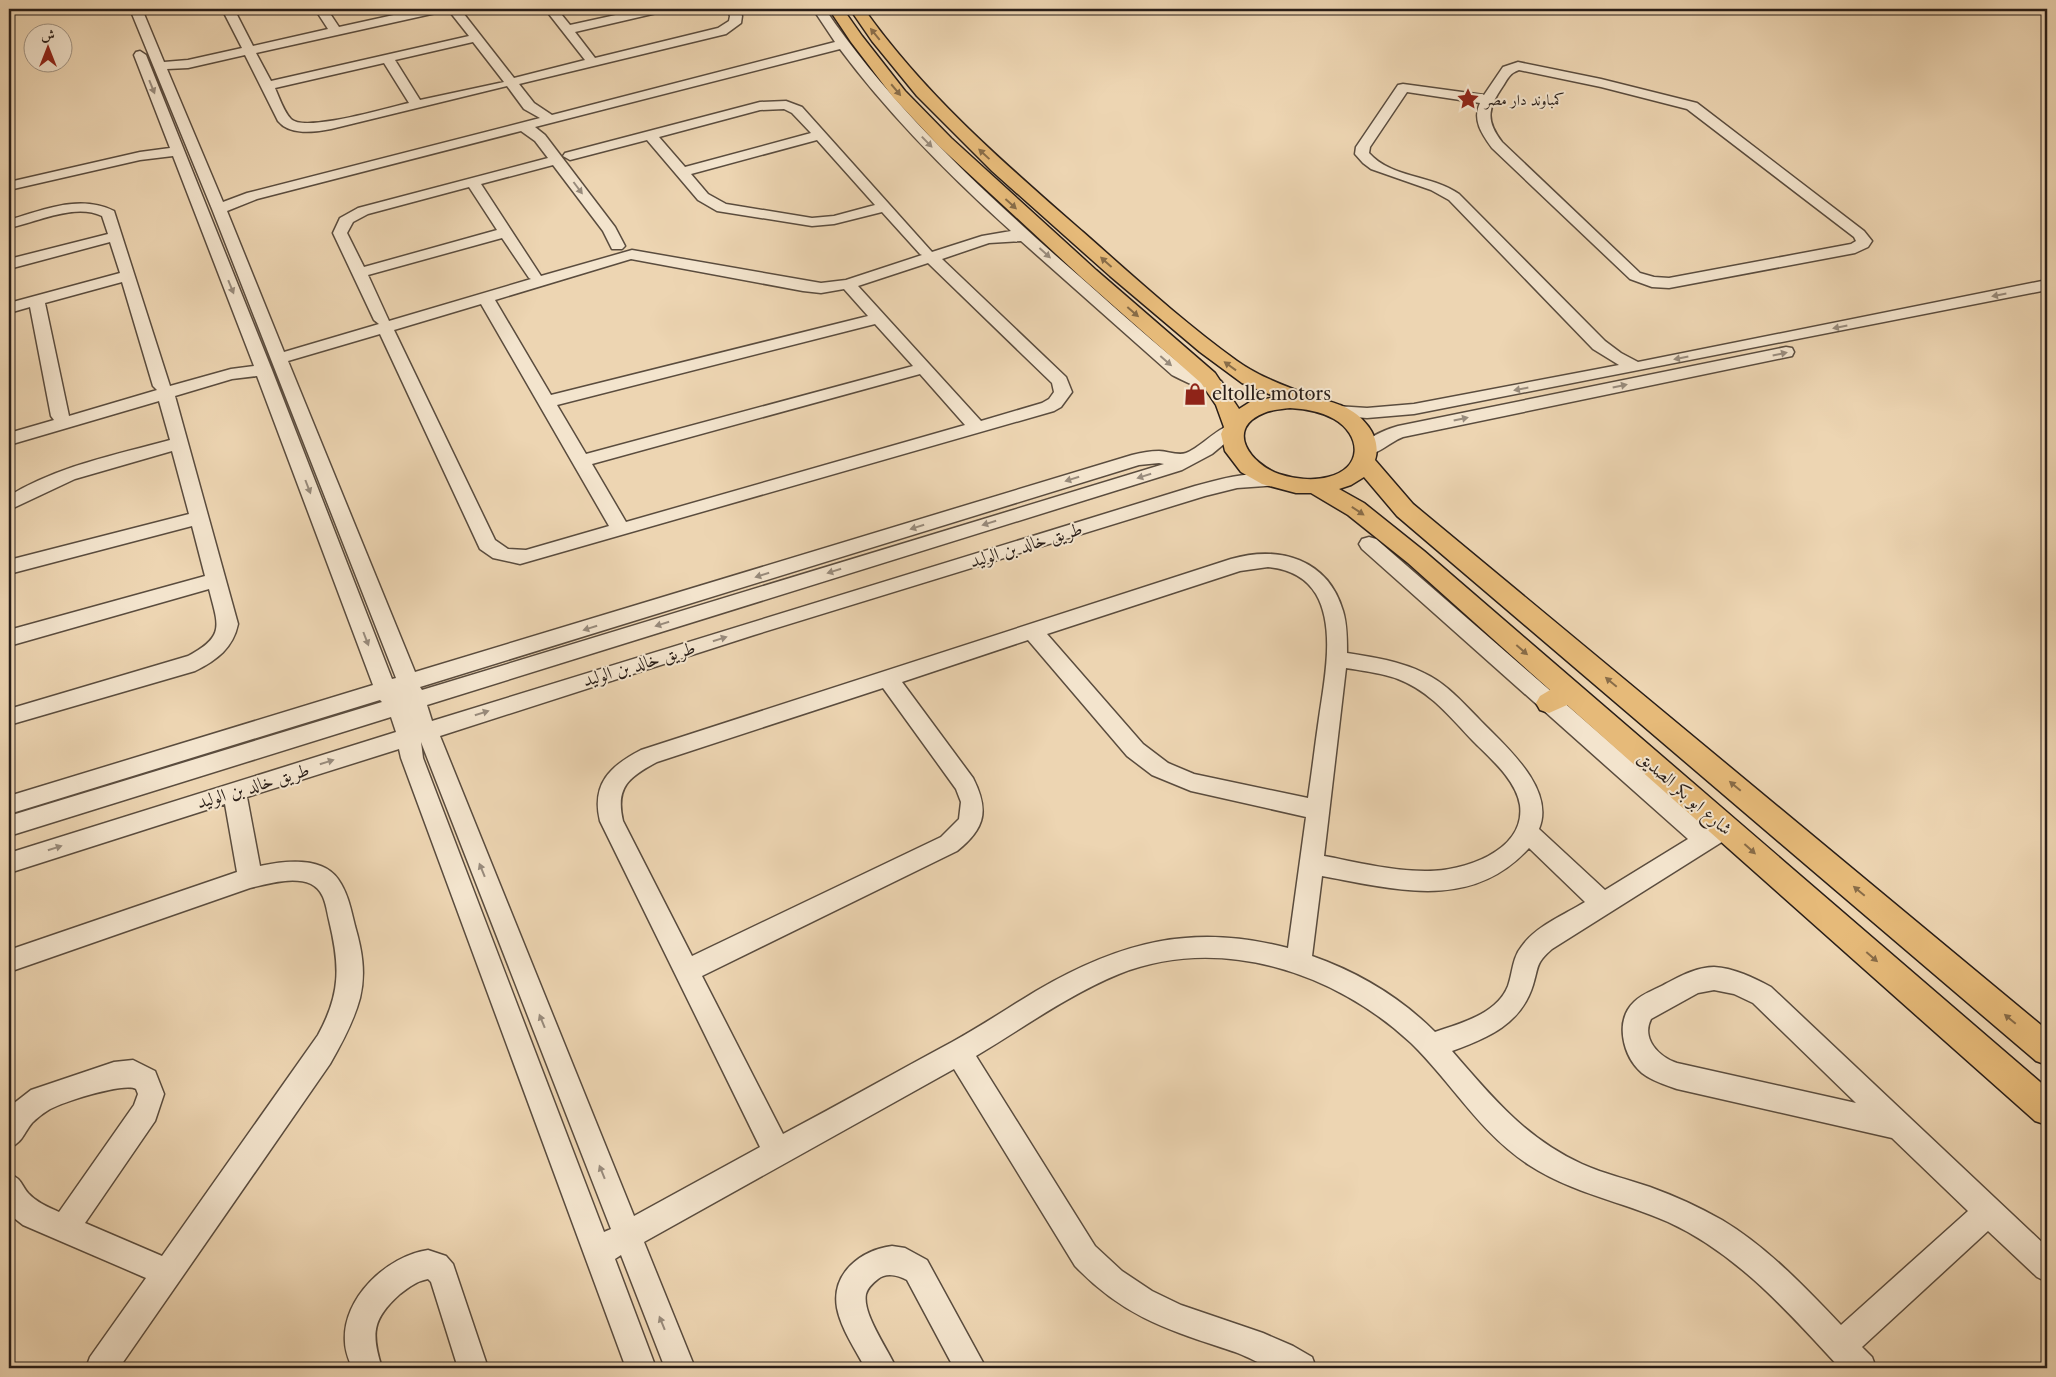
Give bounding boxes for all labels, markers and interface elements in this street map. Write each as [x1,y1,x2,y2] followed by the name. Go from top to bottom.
[22,22,72,72] north arrow
[41,26,55,44] text: ش
[869,28,880,41] one-way arrow
[149,79,157,94] one-way arrow
[891,83,902,96] one-way arrow
[1455,86,1481,112] place icon: كمباوند دار مصر
[1483,90,1565,110] place label: كمباوند دار مصر
[921,136,933,148] one-way arrow
[979,148,991,160] one-way arrow
[572,181,583,194] one-way arrow
[1005,199,1018,210] one-way arrow
[1038,247,1050,259] one-way arrow
[1100,256,1112,268] one-way arrow
[227,280,235,295] one-way arrow
[1992,291,2007,299] one-way arrow
[1127,306,1139,317] one-way arrow
[1832,323,1848,331] one-way arrow
[1772,349,1788,357] one-way arrow
[1672,355,1688,363] one-way arrow
[1160,356,1173,367] one-way arrow
[1223,361,1237,371] one-way arrow
[1182,381,1208,407] shop icon: eltolle motors
[1613,382,1628,390] one-way arrow
[1212,383,1331,405] place label: eltolle motors
[1513,385,1529,393] one-way arrow
[1454,415,1469,423] one-way arrow
[1137,472,1152,480] one-way arrow
[1065,476,1080,484] one-way arrow
[305,480,312,495] one-way arrow
[1352,506,1365,516] one-way arrow
[967,517,1085,573] street label: طريق خالد بن الوليد
[981,520,996,528] one-way arrow
[909,523,924,531] one-way arrow
[826,568,841,576] one-way arrow
[754,571,769,579] one-way arrow
[654,621,669,629] one-way arrow
[582,624,597,632] one-way arrow
[363,632,370,647] one-way arrow
[713,634,728,642] one-way arrow
[580,636,698,692] street label: طريق خالد بن الوليد
[1516,644,1529,655] one-way arrow
[1604,676,1617,687] one-way arrow
[475,709,490,717] one-way arrow
[1631,746,1737,843] street label: شارع ابو بكر الصديق
[194,758,312,814] street label: طريق خالد بن الوليد
[320,758,335,766] one-way arrow
[1729,781,1741,792] one-way arrow
[48,844,63,851] one-way arrow
[1743,844,1756,855] one-way arrow
[477,863,485,877] one-way arrow
[1853,886,1865,897] one-way arrow
[1865,951,1878,962] one-way arrow
[538,1013,546,1028] one-way arrow
[2004,1013,2017,1024] one-way arrow
[597,1165,605,1179] one-way arrow
[658,1315,666,1330] one-way arrow

